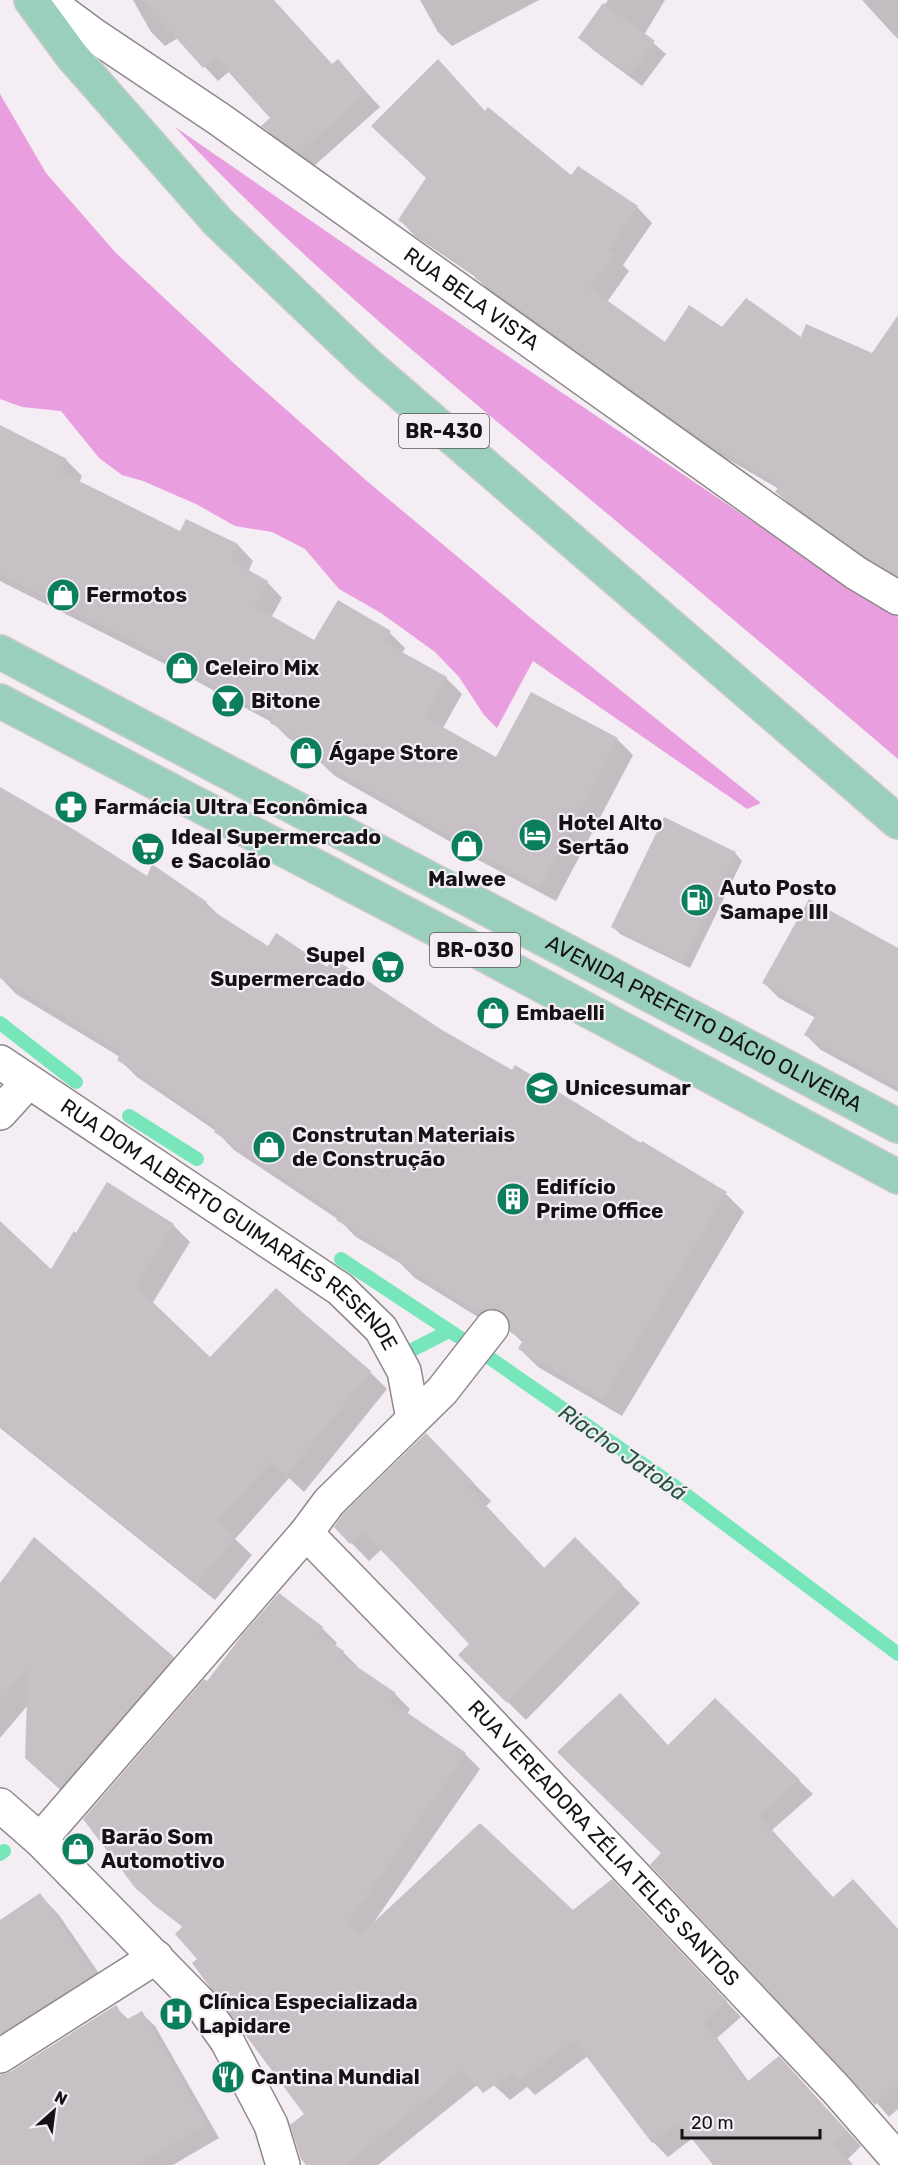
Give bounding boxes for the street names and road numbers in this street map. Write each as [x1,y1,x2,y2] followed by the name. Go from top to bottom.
[399,242,544,355] street label: RUA BELA VISTA
[399,414,489,448] road number: BR-430
[542,930,866,1117] street label: AVENIDA PREFEITO DÁCIO OLIVEIRA
[430,933,520,967] road number: BR-030
[56,1093,403,1354] street label: RUA DOM ALBERTO GUIMARÃES RESENDE
[463,1695,745,1991] street label: RUA VEREADORA ZÉLIA TELES SANTOS

